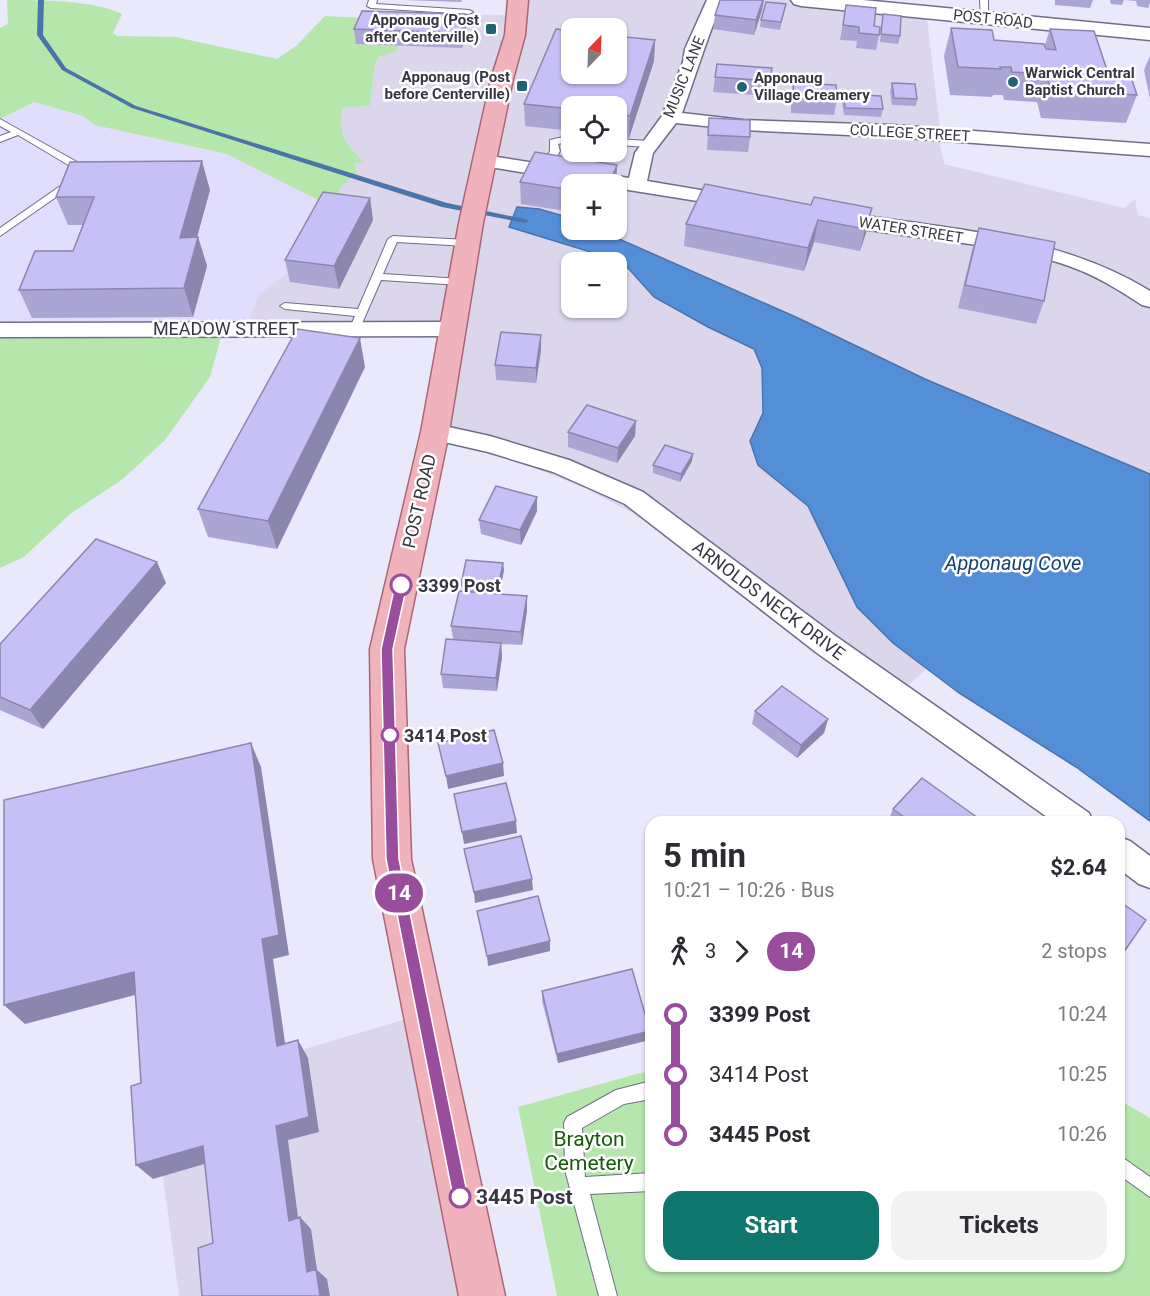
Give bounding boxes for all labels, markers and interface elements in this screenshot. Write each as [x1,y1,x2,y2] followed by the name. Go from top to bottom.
[952,6,1034,32] street label: POST ROAD
[365,11,479,46] place label: Apponaug (Post after Centerville)
[561,18,627,84] north arrow
[561,18,627,318] map controls
[484,22,498,36] marker: Apponaug (Post after Centerville)
[659,33,709,120] street label: MUSIC LANE
[1025,64,1135,99] place label: Warwick Central Baptist Church
[384,68,510,103] place label: Apponaug (Post before Centerville)
[754,69,870,104] place label: Apponaug Village Creamery
[1006,75,1020,89] marker: Warwick Central Baptist Church
[515,79,529,93] marker: Apponaug (Post before Centerville)
[735,80,749,94] marker: Apponaug Village Creamery
[561,96,627,162] button: locate
[849,121,971,145] street label: COLLEGE STREET
[561,174,627,240] button: +
[857,213,965,247] street label: WATER STREET
[561,252,627,318] button: −
[153,318,299,339] street label: MEADOW STREET
[398,452,440,550] street label: POST ROAD
[689,536,849,664] street label: ARNOLDS NECK DRIVE
[944,551,1081,575] water label: Apponaug Cove
[390,574,412,596] marker: 3399 Post
[418,575,501,596] place label: 3399 Post
[404,725,487,746] place label: 3414 Post
[381,726,399,744] marker: 3414 Post
[663,836,746,875] text: 5 min
[1050,855,1107,880] text: $2.64
[372,874,426,912] line badge: 14
[663,878,835,902] text: 10:21 – 10:26 · Bus
[387,881,411,905] text: 14
[663,935,696,968] icon: walk
[725,935,758,968] icon: forward
[705,939,716,963] text: 3
[779,939,803,963] text: 14
[1041,939,1107,963] text: 2 stops
[709,1002,810,1027] text: 3399 Post
[1057,1002,1107,1026] text: 10:24
[709,1062,809,1087] text: 3414 Post
[1057,1062,1107,1086] text: 10:25
[709,1122,810,1147] text: 3445 Post
[1057,1122,1107,1146] text: 10:26
[544,1127,634,1175] park label: Brayton Cemetery
[476,1185,573,1209] place label: 3445 Post
[449,1186,471,1208] marker: 3445 Post
[663,1191,879,1260] button: Start
[891,1191,1107,1260] button: Tickets

